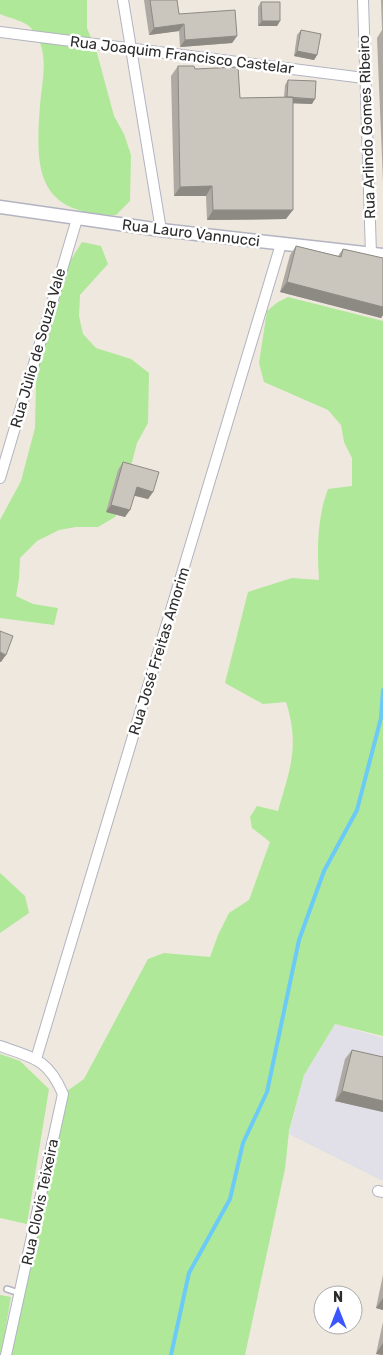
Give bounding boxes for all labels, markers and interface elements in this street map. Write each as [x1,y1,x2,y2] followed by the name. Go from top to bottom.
[69,32,295,78] street label: Rua Joaquim Francisco Castelar
[355,35,379,219] street label: Rua Arlindo Gomes Ribeiro
[121,216,261,250] street label: Rua Lauro Vannucci
[7,266,69,430] street label: Rua Jùlio de Souza Vale
[125,565,193,737] street label: Rua José Freitas Amorim
[18,1137,62,1267] street label: Rua Clovis Teixeira
[313,1285,363,1335] north arrow
[333,1289,343,1306] text: N

